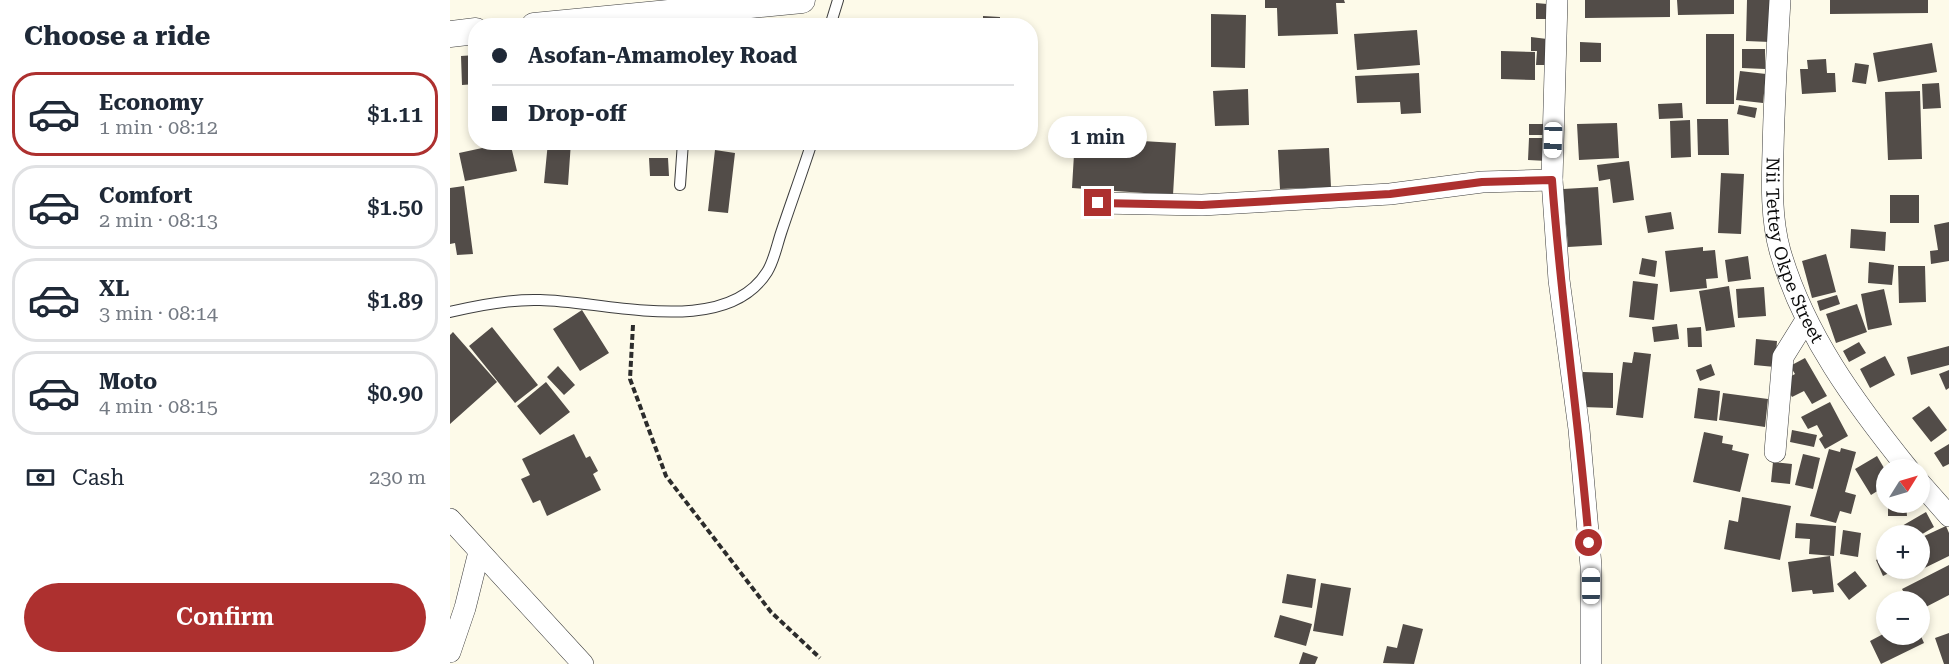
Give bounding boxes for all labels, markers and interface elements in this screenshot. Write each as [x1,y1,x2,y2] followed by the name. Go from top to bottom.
[24,20,210,52] text: Choose a ride
[528,43,797,68] text: Asofan-Amamoley Road
[27,87,81,141] icon: car
[99,90,203,115] text: Economy
[528,101,626,126] text: Drop-off
[367,102,423,127] text: $1.11
[99,115,218,139] text: 1 min · 08:12
[1048,116,1148,158] callout: 1 min
[1543,122,1563,158] car
[1070,125,1125,149] text: 1 min
[1762,157,1828,347] street label: Nii Tettey Okpe Street
[27,180,81,234] icon: car
[99,183,192,208] text: Comfort
[1084,189,1111,216] route end
[367,195,423,220] text: $1.50
[99,208,218,232] text: 2 min · 08:13
[27,273,81,327] icon: car
[99,276,129,301] text: XL
[367,288,423,313] text: $1.89
[99,301,218,325] text: 3 min · 08:14
[27,366,81,420] icon: car
[99,369,157,394] text: Moto
[367,381,423,406] text: $0.90
[99,394,218,418] text: 4 min · 08:15
[1876,459,1930,513] north arrow
[1876,459,1930,645] map controls
[24,461,57,494] icon: cash
[72,465,124,490] text: Cash
[369,465,426,489] text: 230 m
[1876,525,1930,579] button: +
[1575,529,1602,556] route start
[1582,568,1600,604] car
[24,583,426,652] button: Confirm
[1876,591,1930,645] button: −

